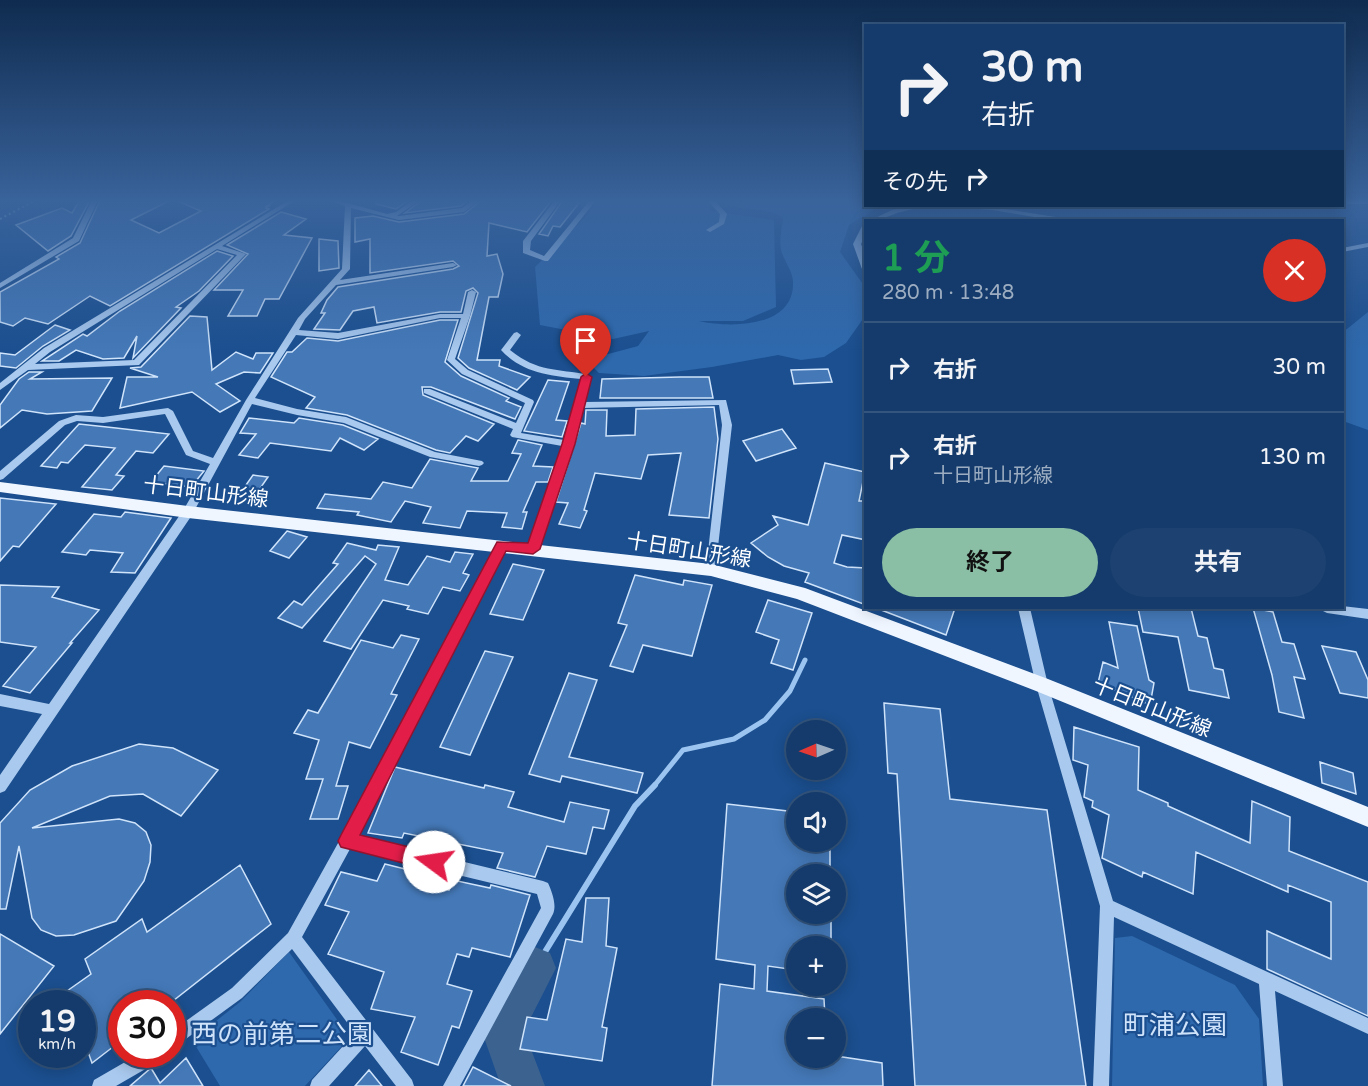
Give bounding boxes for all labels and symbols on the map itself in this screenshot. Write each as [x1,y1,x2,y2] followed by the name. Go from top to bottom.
[560,315,611,377] pin
[142,472,270,513] street label: 十日町山形線
[625,528,753,573] street label: 十日町山形線
[1089,672,1215,743] street label: 十日町山形線
[786,720,846,780] north arrow
[402,830,466,894] position arrow
[108,990,186,1068] speed limit sign: 30
[1123,1010,1227,1041] park label: 町浦公園
[191,1019,373,1050] park label: 西の前第二公園

